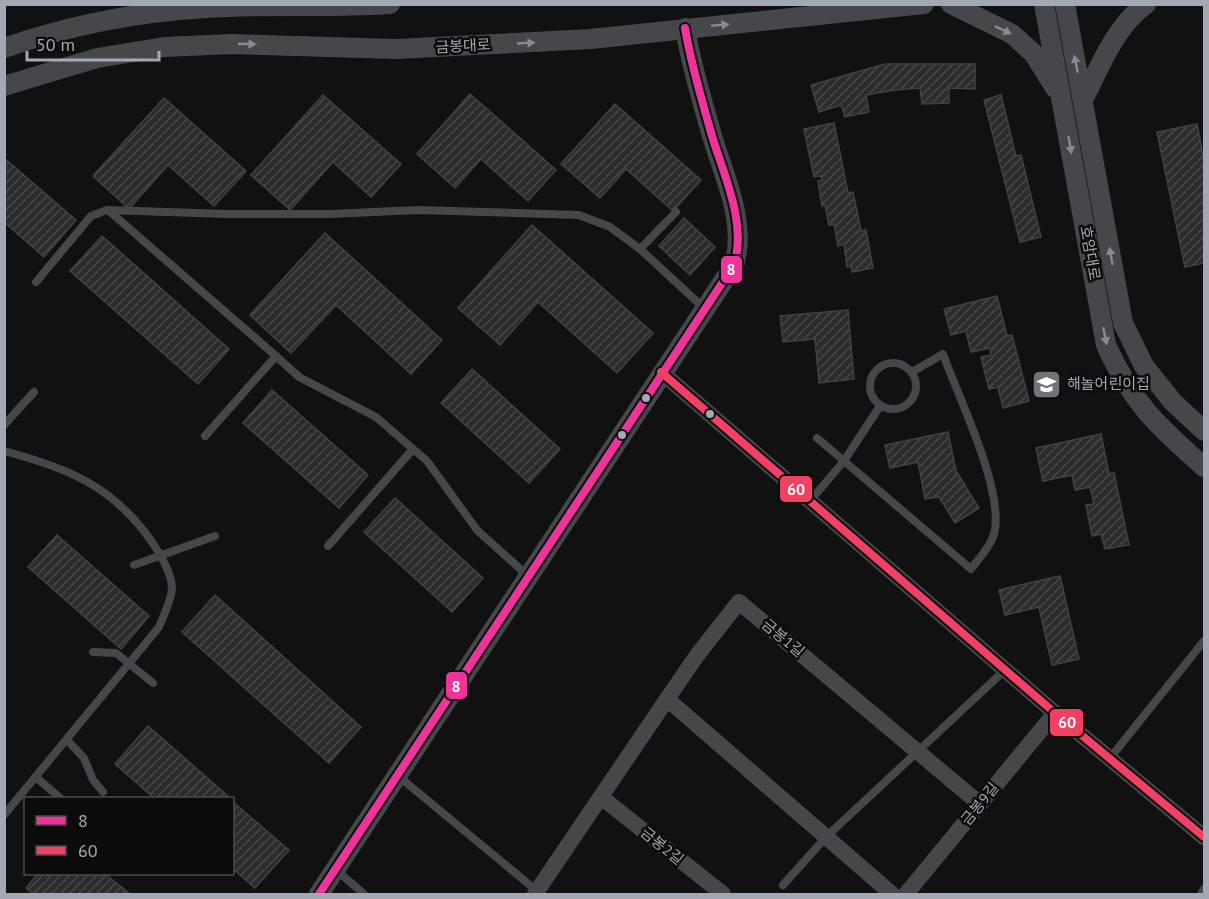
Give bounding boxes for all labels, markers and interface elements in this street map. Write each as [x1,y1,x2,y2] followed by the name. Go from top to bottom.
[710,20,729,30] one-way arrow
[27,24,159,62] scale bar
[995,25,1012,35] one-way arrow
[36,33,75,56] text: 50 m
[435,35,491,56] street label: 금봉대로
[516,38,535,47] one-way arrow
[237,39,256,49] one-way arrow
[1071,54,1080,73] one-way arrow
[1066,135,1075,154] one-way arrow
[1076,224,1105,282] street label: 호암대로
[1106,246,1115,265] one-way arrow
[720,255,743,284] line badge: 8
[726,259,736,279] text: 8
[1101,327,1110,346] one-way arrow
[1030,368,1062,400] school or university icon: 해놀어린이집
[1067,374,1150,393] place label: 해놀어린이집
[640,392,652,404] unlabelled marker
[704,408,716,420] unlabelled marker
[616,429,628,441] unlabelled marker
[779,475,813,503] line badge: 60
[787,479,805,499] text: 60
[758,614,808,661] street label: 금봉1길
[445,671,468,700] line badge: 8
[451,676,461,696] text: 8
[1049,708,1084,737] line badge: 60
[1058,712,1076,732] text: 60
[957,778,1003,829] street label: 금봉9길
[24,797,234,875] legend
[78,809,88,832] text: 8
[637,823,688,869] street label: 금봉2길
[78,839,98,862] text: 60

